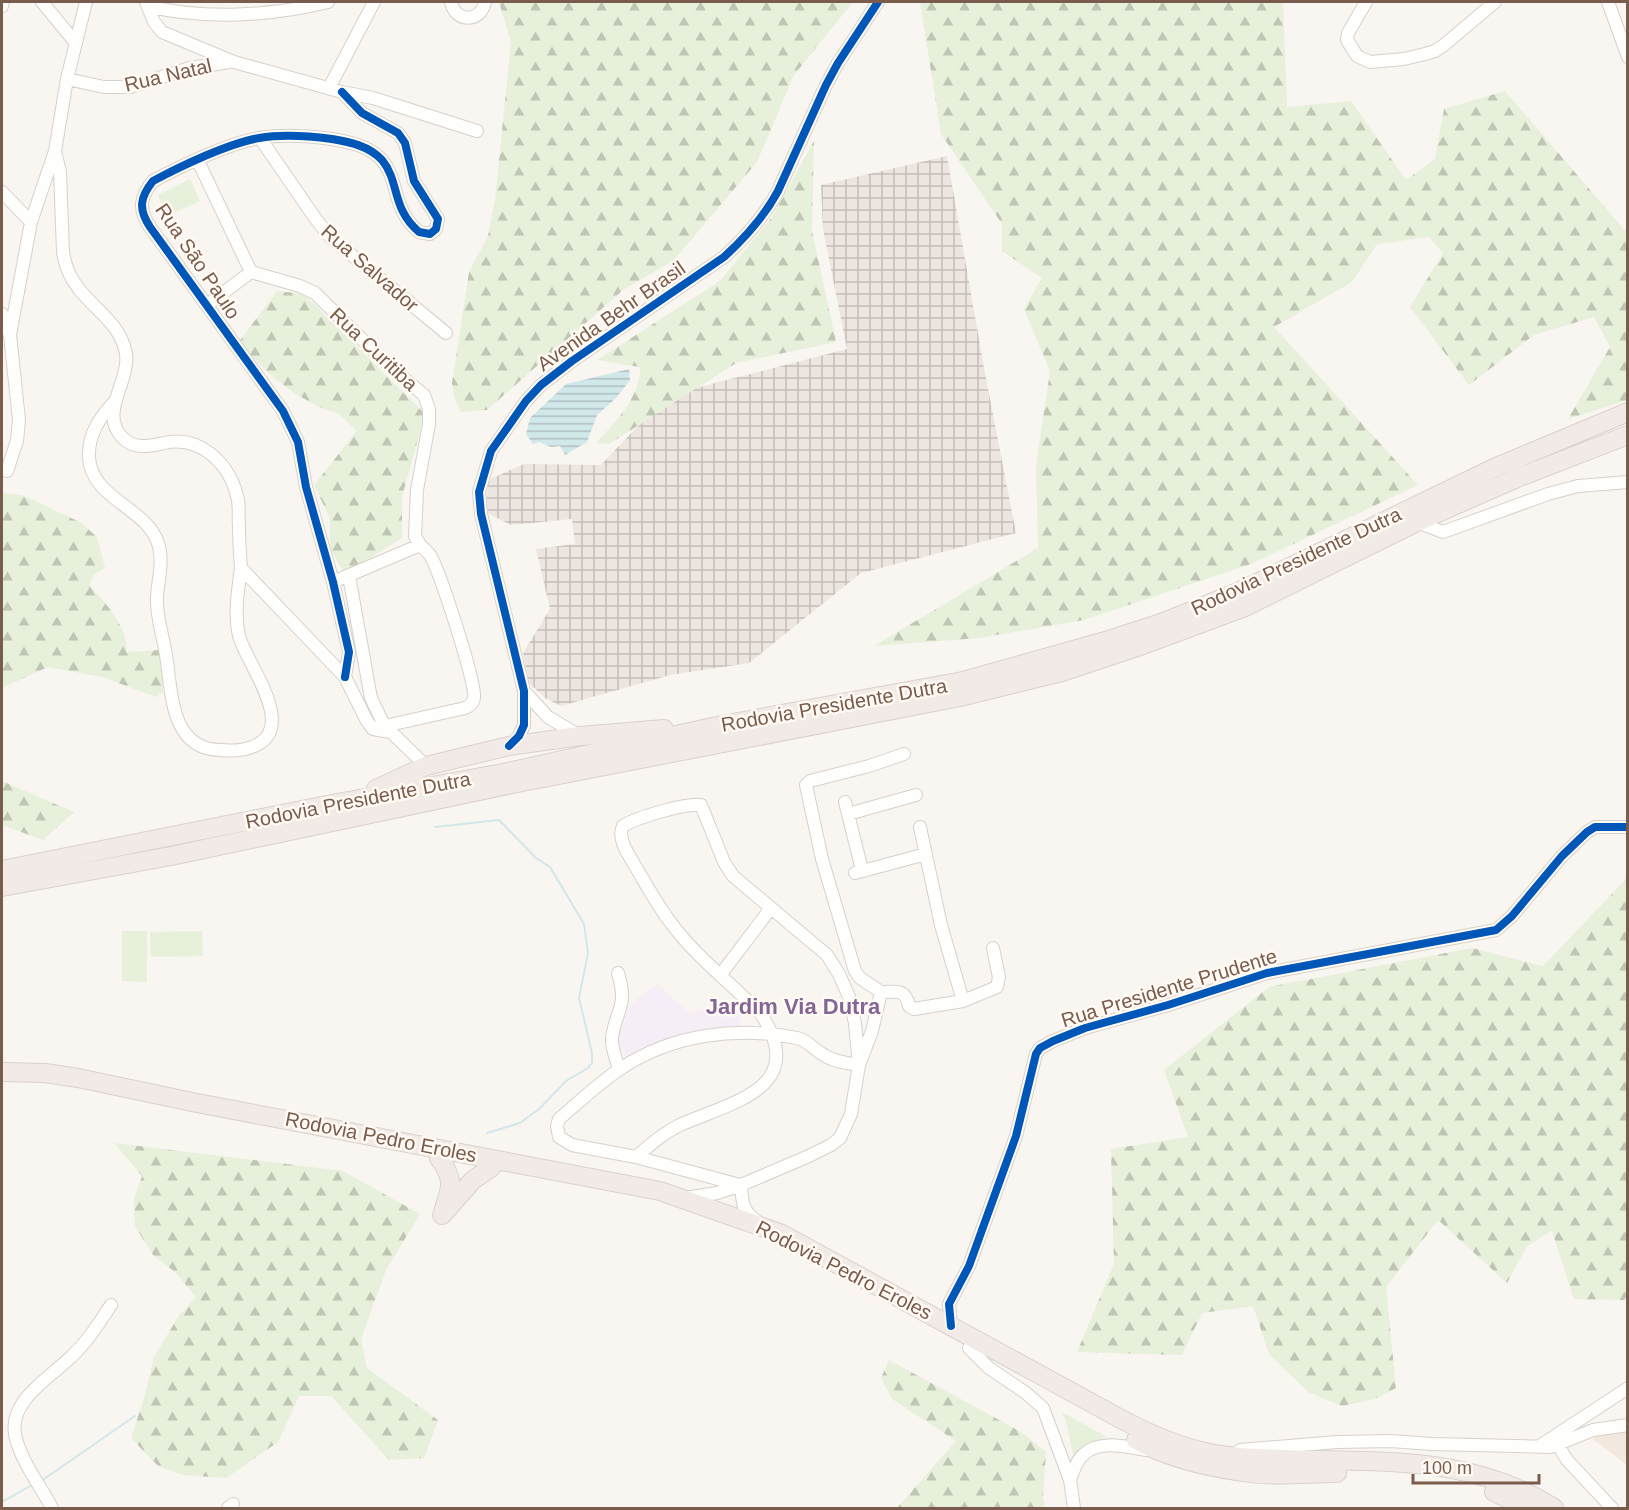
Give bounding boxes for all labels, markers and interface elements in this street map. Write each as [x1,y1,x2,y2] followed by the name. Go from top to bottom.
[122,54,214,96] street label: Rua Natal
[151,199,245,323] street label: Rua São Paulo
[317,220,423,316] street label: Rua Salvador
[533,257,689,375] street label: Avenida Behr Brasil
[326,303,423,396] street label: Rua Curitiba
[1188,502,1405,619] street label: Rodovia Presidente Dutra
[719,674,950,736] street label: Rodovia Presidente Dutra
[243,767,473,833] street label: Rodovia Presidente Dutra
[1058,945,1280,1031] street label: Rua Presidente Prudente
[706,994,881,1019] district label: Jardim Via Dutra
[283,1108,479,1166] street label: Rodovia Pedro Eroles
[752,1216,936,1324] street label: Rodovia Pedro Eroles
[1413,1447,1539,1485] scale bar
[1422,1458,1472,1478] text: 100 m

